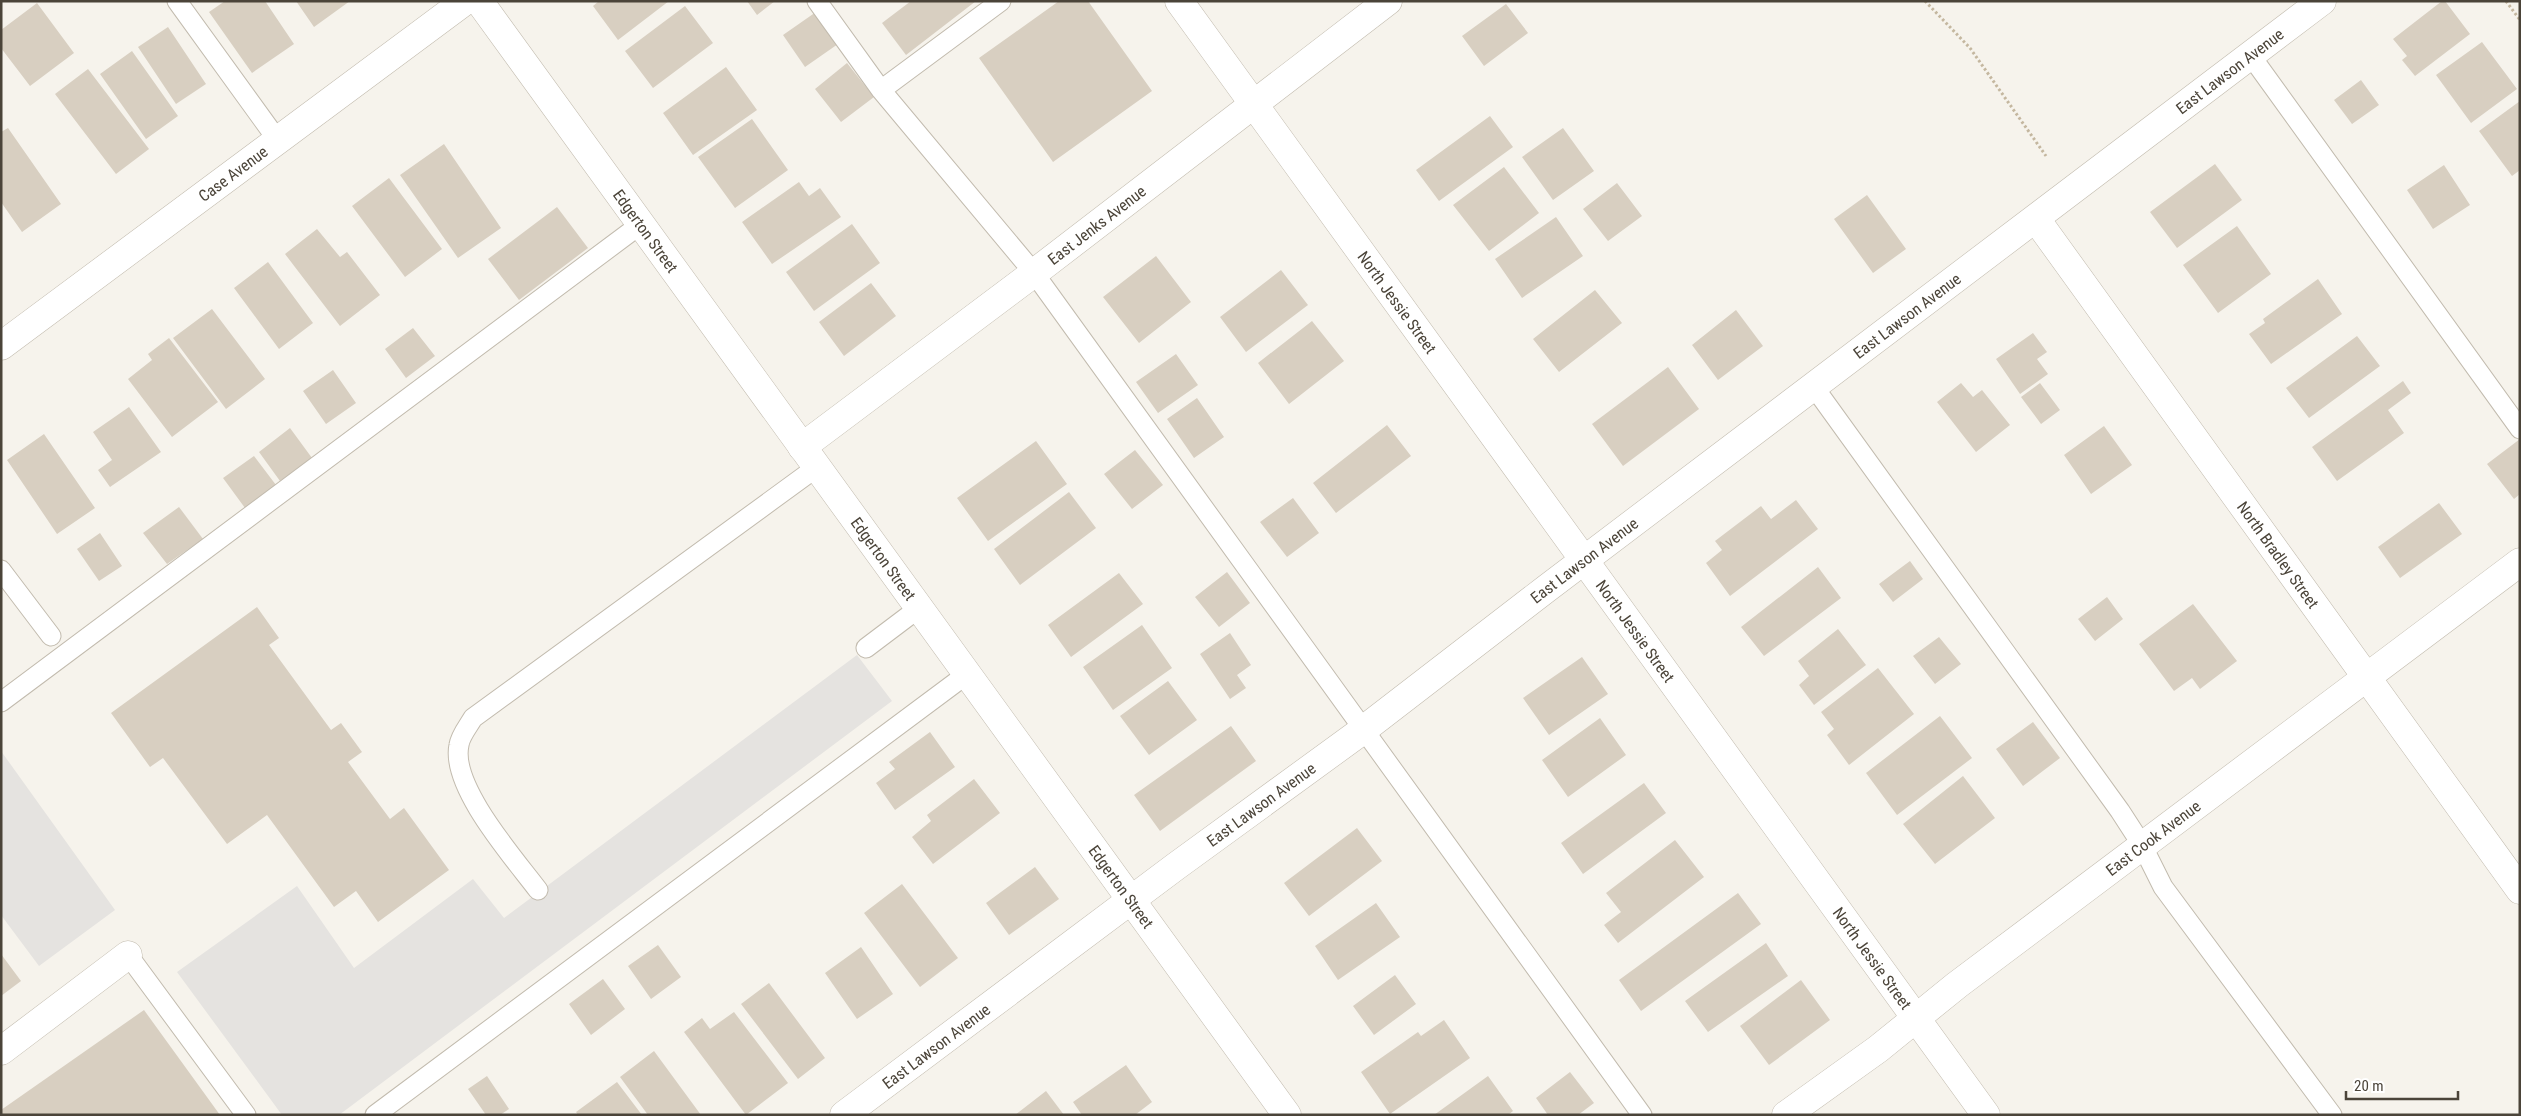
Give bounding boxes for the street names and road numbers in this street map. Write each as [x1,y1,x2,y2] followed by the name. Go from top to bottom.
[2172,24,2287,118] street label: East Lawson Avenue
[195,142,271,205] street label: Case Avenue
[1044,181,1149,269] street label: East Jenks Avenue
[609,186,682,276] street label: Edgerton Street
[1354,247,1441,357] street label: North Jessie Street
[1849,269,1964,362] street label: East Lawson Avenue
[2233,498,2323,612] street label: North Bradley Street
[1527,513,1642,607] street label: East Lawson Avenue
[847,514,920,604] street label: Edgerton Street
[1592,576,1679,686] street label: North Jessie Street
[1203,758,1319,850] street label: East Lawson Avenue
[2102,796,2204,879] street label: East Cook Avenue
[1085,841,1158,932] street label: Edgerton Street
[1829,903,1916,1013] street label: North Jessie Street
[878,1000,994,1093] street label: East Lawson Avenue

